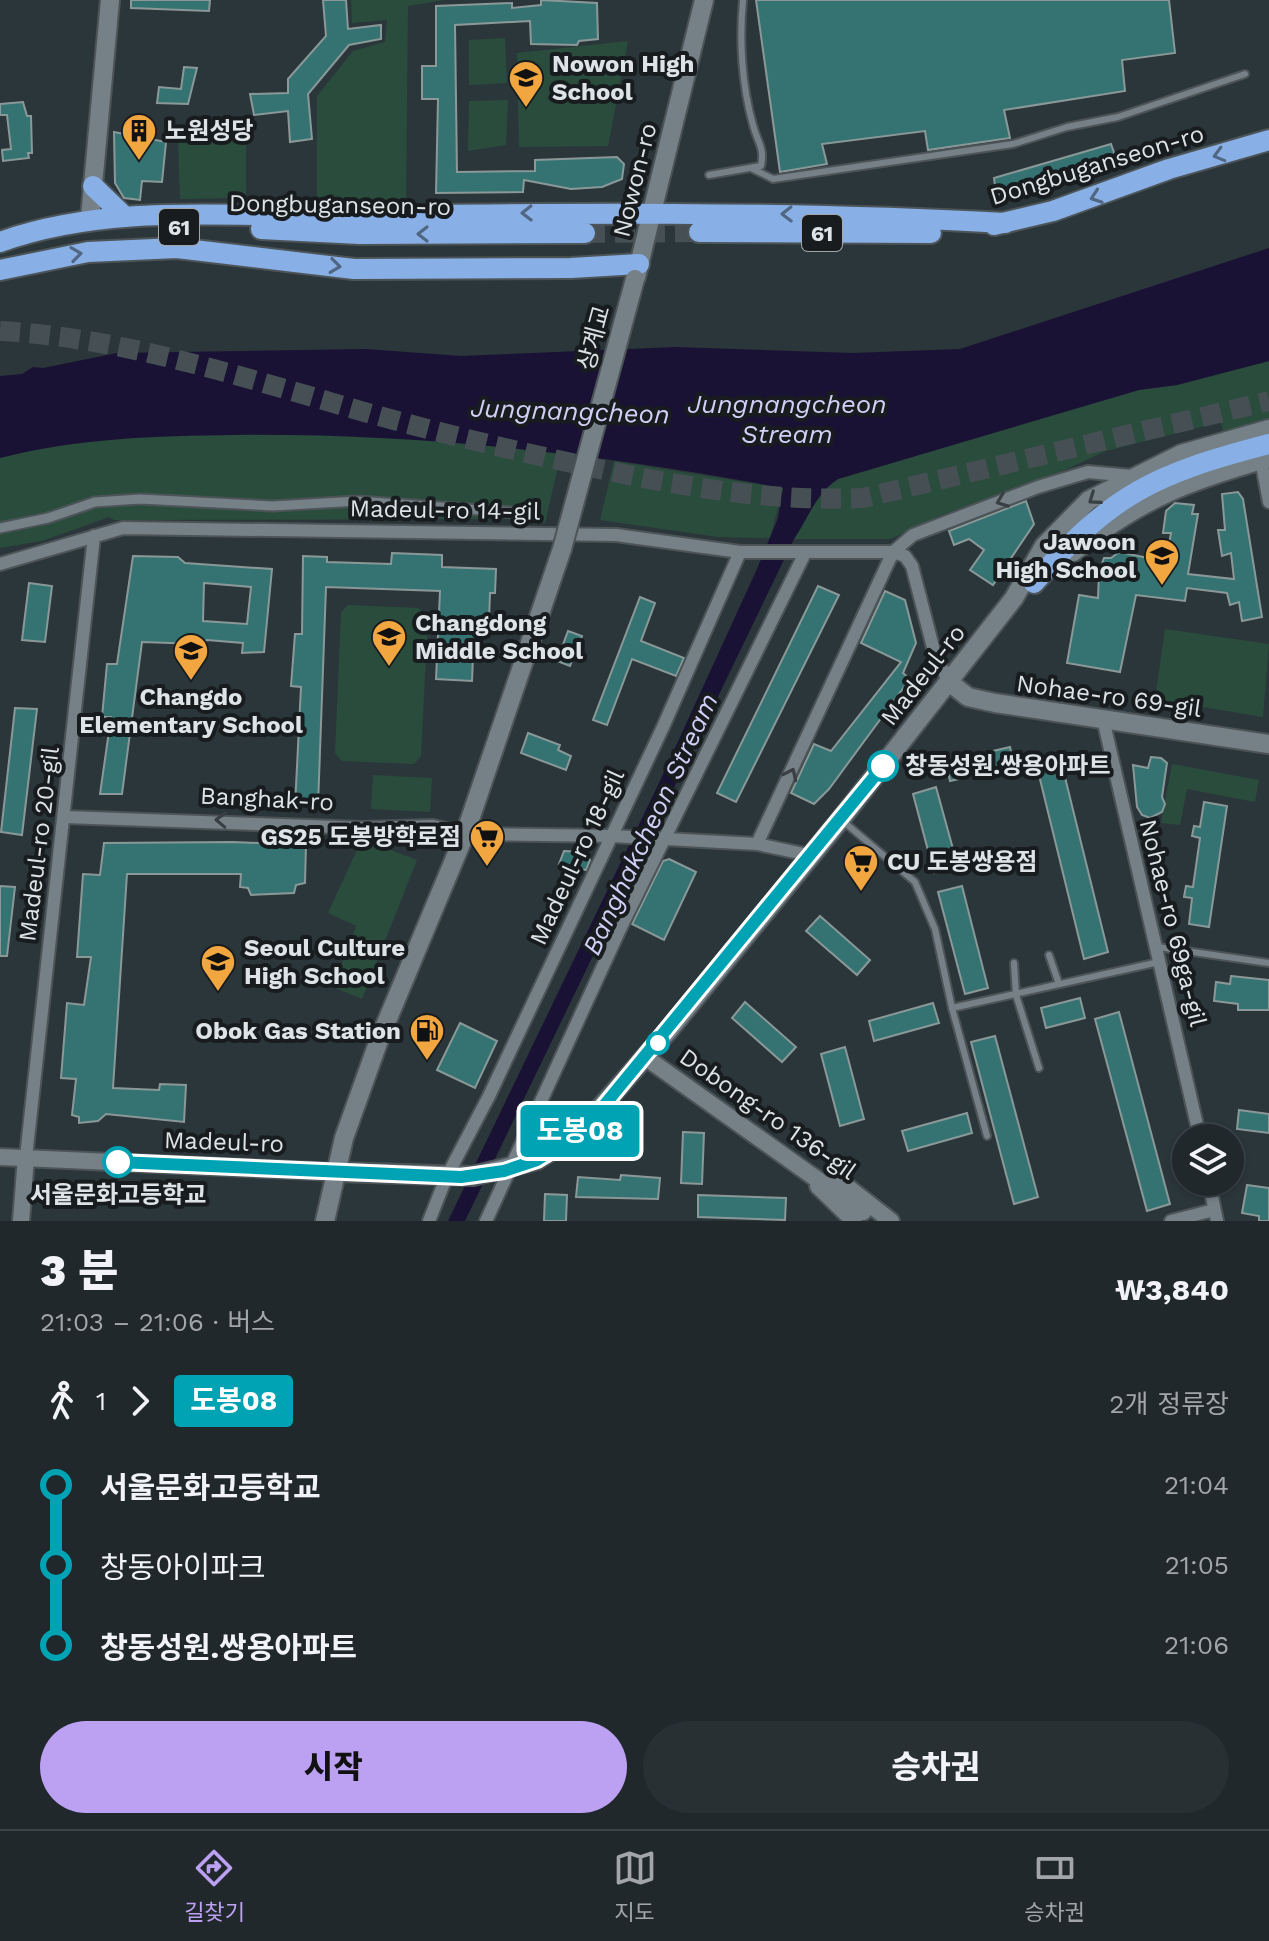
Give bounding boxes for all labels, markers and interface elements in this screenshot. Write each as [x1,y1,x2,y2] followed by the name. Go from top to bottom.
[552,50,694,106] place label: Nowon High School
[507,59,545,109] school or university icon: Nowon High School
[120,112,158,162] building icon: 노원성당
[165,117,253,145] place label: 노원성당
[987,119,1207,211] street label: Dongbuganseon-ro
[607,120,663,240] street label: Nowon-ro
[1212,145,1226,162] one-way arrow
[1090,187,1104,204] one-way arrow
[229,189,451,221] street label: Dongbuganseon-ro
[520,204,533,222] one-way arrow
[780,205,793,223] one-way arrow
[159,209,199,245] road number: 61
[802,215,842,251] road number: 61
[416,225,429,243] one-way arrow
[69,246,83,263] one-way arrow
[329,258,342,275] one-way arrow
[572,302,616,374] street label: 상계교
[687,389,887,449] water label: Jungnangcheon Stream
[470,393,670,429] water label: Jungnangcheon
[1088,489,1102,504] one-way arrow
[996,491,1010,508] one-way arrow
[350,494,541,526] street label: Madeul-ro 14-gil
[995,528,1136,584] place label: Jawoon High School
[1143,537,1181,587] school or university icon: Jawoon High School
[415,609,583,665] place label: Changdong Middle School
[370,618,408,668] school or university icon: Changdong Middle School
[875,619,971,731] street label: Madeul-ro
[172,632,210,682] school or university icon: Changdo Elementary School
[1015,669,1204,723] street label: Nohae-ro 69-gil
[79,683,303,739] place label: Changdo Elementary School
[576,688,724,960] water label: Banghakcheon Stream
[13,744,65,943] street label: Madeul-ro 20-gil
[868,751,898,781] marker: 창동성원.쌍용아파트
[905,752,1111,780] place label: 창동성원.쌍용아파트
[524,764,630,949] street label: Madeul-ro 18-gil
[781,768,797,782] one-way arrow
[200,782,334,816] street label: Banghak-ro
[214,812,227,829] one-way arrow
[1134,817,1212,1030] street label: Nohae-ro 69ga-gil
[468,818,506,868] supermarket icon: GS25 도봉방학로점
[261,823,461,851] place label: GS25 도봉방학로점
[842,843,880,893] supermarket icon: CU 도봉쌍용점
[887,848,1038,876] place label: CU 도봉쌍용점
[244,934,405,990] place label: Seoul Culture High School
[199,943,237,993] school or university icon: Seoul Culture High School
[408,1012,446,1062] fuel station icon: Obok Gas Station
[195,1017,401,1045] place label: Obok Gas Station
[647,1032,669,1054] unlabelled marker
[674,1043,862,1186] street label: Dobong-ro 136-gil
[524,1105,636,1157] line badge: 도봉08
[536,1114,624,1147] text: 도봉08
[1172,1124,1244,1196] map controls
[1172,1124,1244,1196] button: layers
[164,1126,284,1158] street label: Madeul-ro
[103,1147,133,1177] marker: 서울문화고등학교
[30,1181,206,1209] place label: 서울문화고등학교
[40,1245,119,1297] text: 3 분
[1115,1272,1229,1307] text: ₩3,840
[40,1307,275,1337] text: 21:03 – 21:06 · 버스
[40,1379,84,1423] icon: walk
[118,1379,162,1423] icon: forward
[190,1384,277,1417] text: 도봉08
[96,1386,106,1416] text: 1
[1109,1389,1229,1419] text: 2개 정류장
[100,1470,321,1505] text: 서울문화고등학교
[1164,1470,1229,1500] text: 21:04
[100,1550,266,1585] text: 창동아이파크
[1165,1550,1229,1580] text: 21:05
[100,1630,357,1665] text: 창동성원.쌍용아파트
[1164,1630,1229,1660] text: 21:06
[40,1721,627,1813] button: 시작
[643,1721,1229,1813] button: 승차권
[184,1846,245,1926] tab: 길찾기
[613,1846,657,1926] tab: 지도
[1024,1846,1085,1926] tab: 승차권

